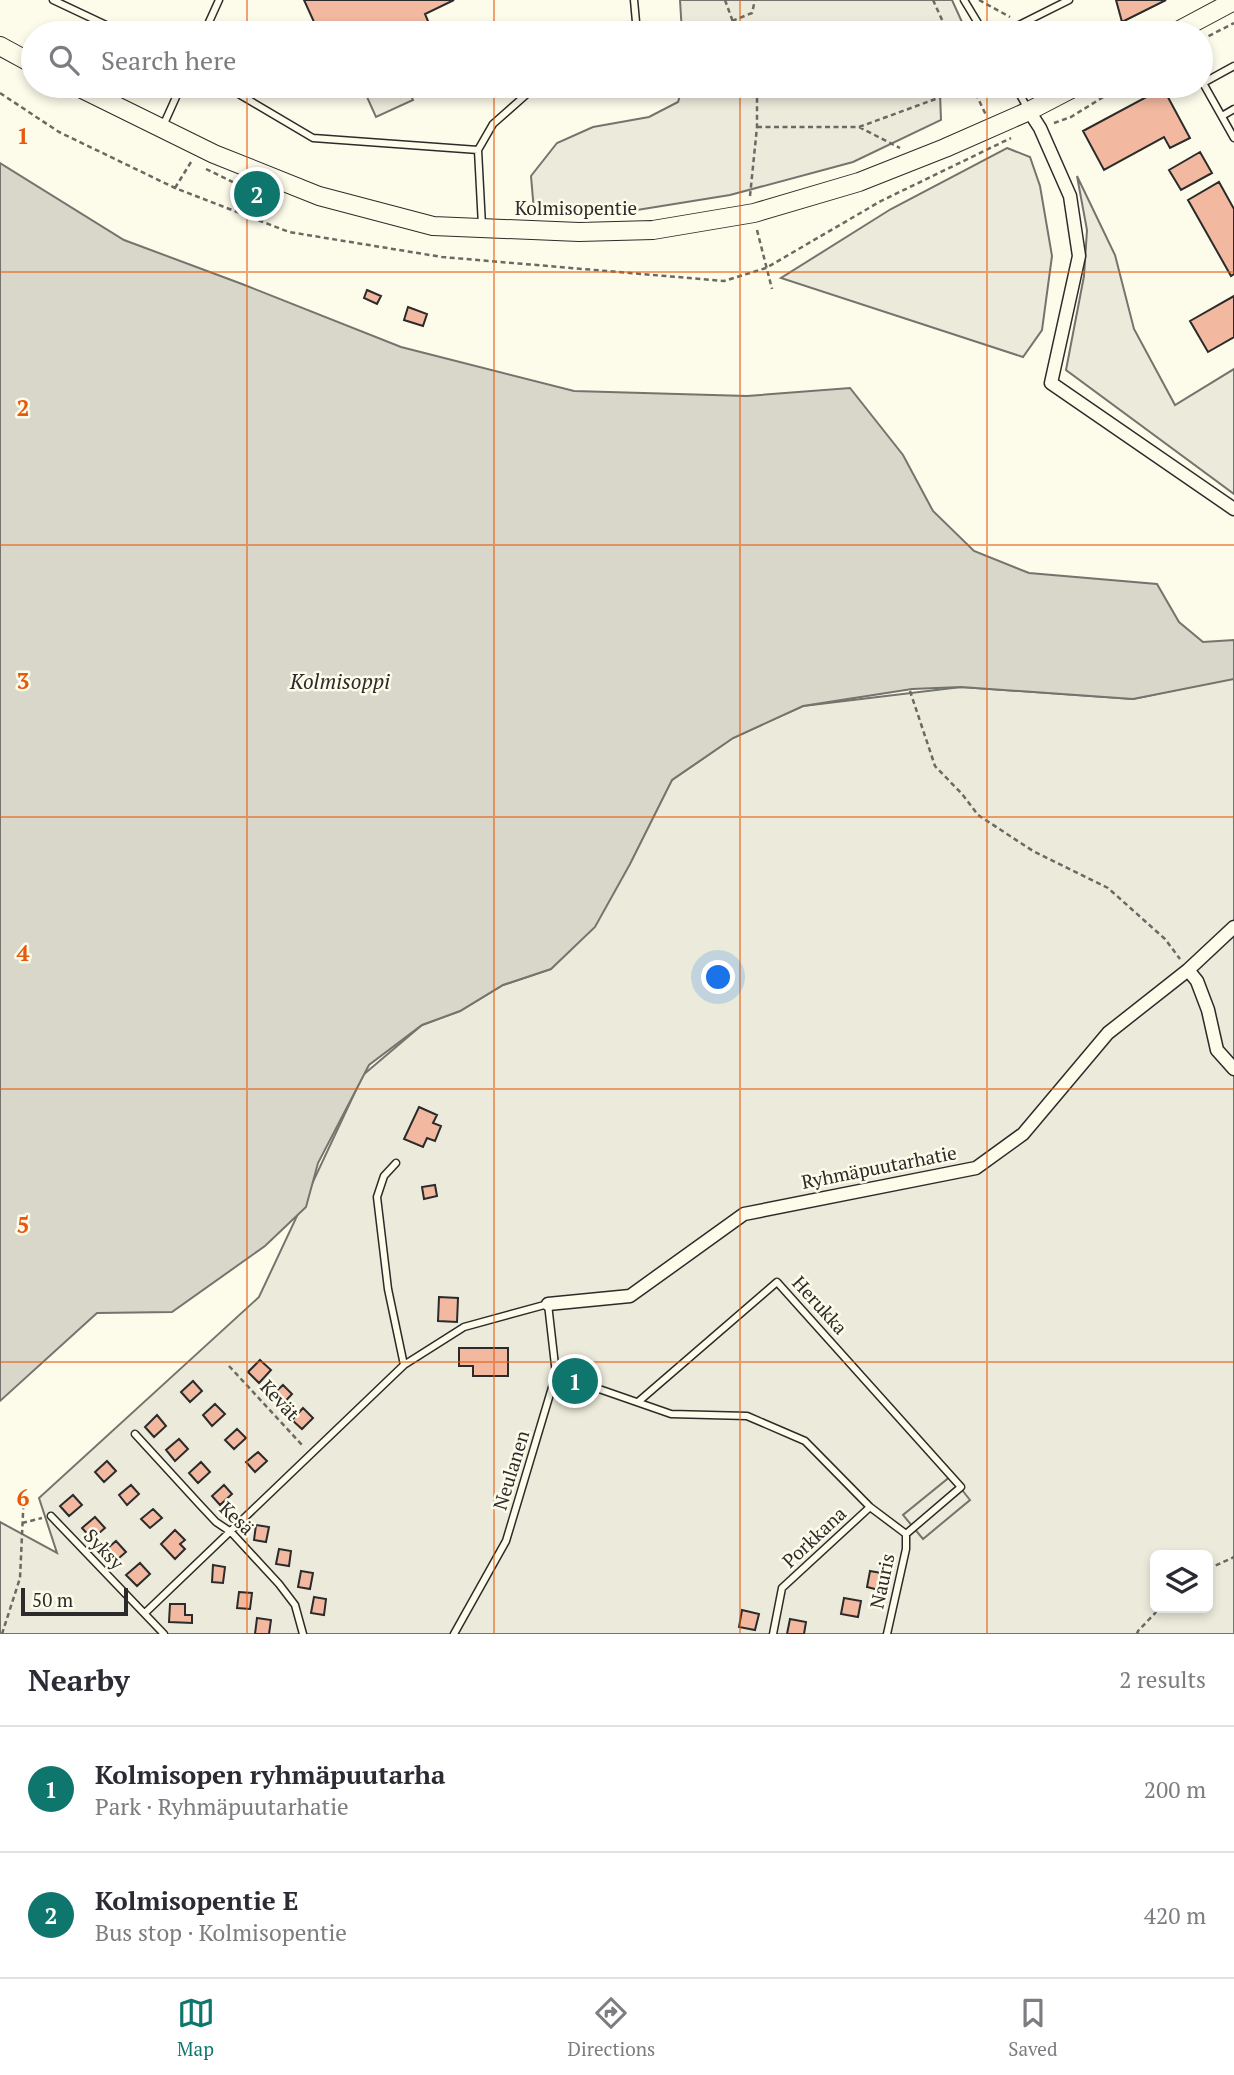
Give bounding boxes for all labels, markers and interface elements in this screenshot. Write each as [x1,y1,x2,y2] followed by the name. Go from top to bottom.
[21,21,1213,98] search box
[45,41,83,79] icon: search
[101,43,236,77] text: Search here
[17,120,30,151] text: 1
[234,168,280,220] pin: 2
[515,195,637,220] street label: Kolmisopentie
[17,392,30,423] text: 2
[17,665,30,696] text: 3
[289,667,390,695] water label: Kolmisoppi
[17,937,30,968] text: 4
[701,960,735,994] your location
[799,1139,959,1194] street label: Ryhmäpuutarhatie
[17,1209,30,1240] text: 5
[787,1270,854,1340] street label: Herukka
[552,1355,598,1407] pin: 1
[255,1374,305,1425] street label: Kevät
[487,1427,534,1513] street label: Neulanen
[17,1482,30,1513] text: 6
[215,1495,260,1540] street label: Kesä
[776,1500,851,1573] street label: Porkkana
[79,1523,130,1575] street label: Syksy
[1150,1550,1213,1613] map controls
[1150,1550,1213,1613] button: layers
[863,1551,900,1611] street label: Nauris
[21,1585,128,1617] scale bar
[32,1587,73,1612] text: 50 m
[28,1660,130,1700] text: Nearby
[1119,1664,1206,1695] text: 2 results
[95,1757,445,1791] text: Kolmisopen ryhmäpuutarha
[45,1774,58,1805] text: 1
[1144,1774,1206,1805] text: 200 m
[95,1791,349,1822] text: Park · Ryhmäpuutarhatie
[95,1883,298,1917] text: Kolmisopentie E
[45,1900,58,1931] text: 2
[1144,1900,1206,1931] text: 420 m
[95,1917,347,1948] text: Bus stop · Kolmisopentie
[177,1994,215,2061] tab: Map
[568,1994,655,2061] tab: Directions
[1008,1994,1057,2061] tab: Saved

